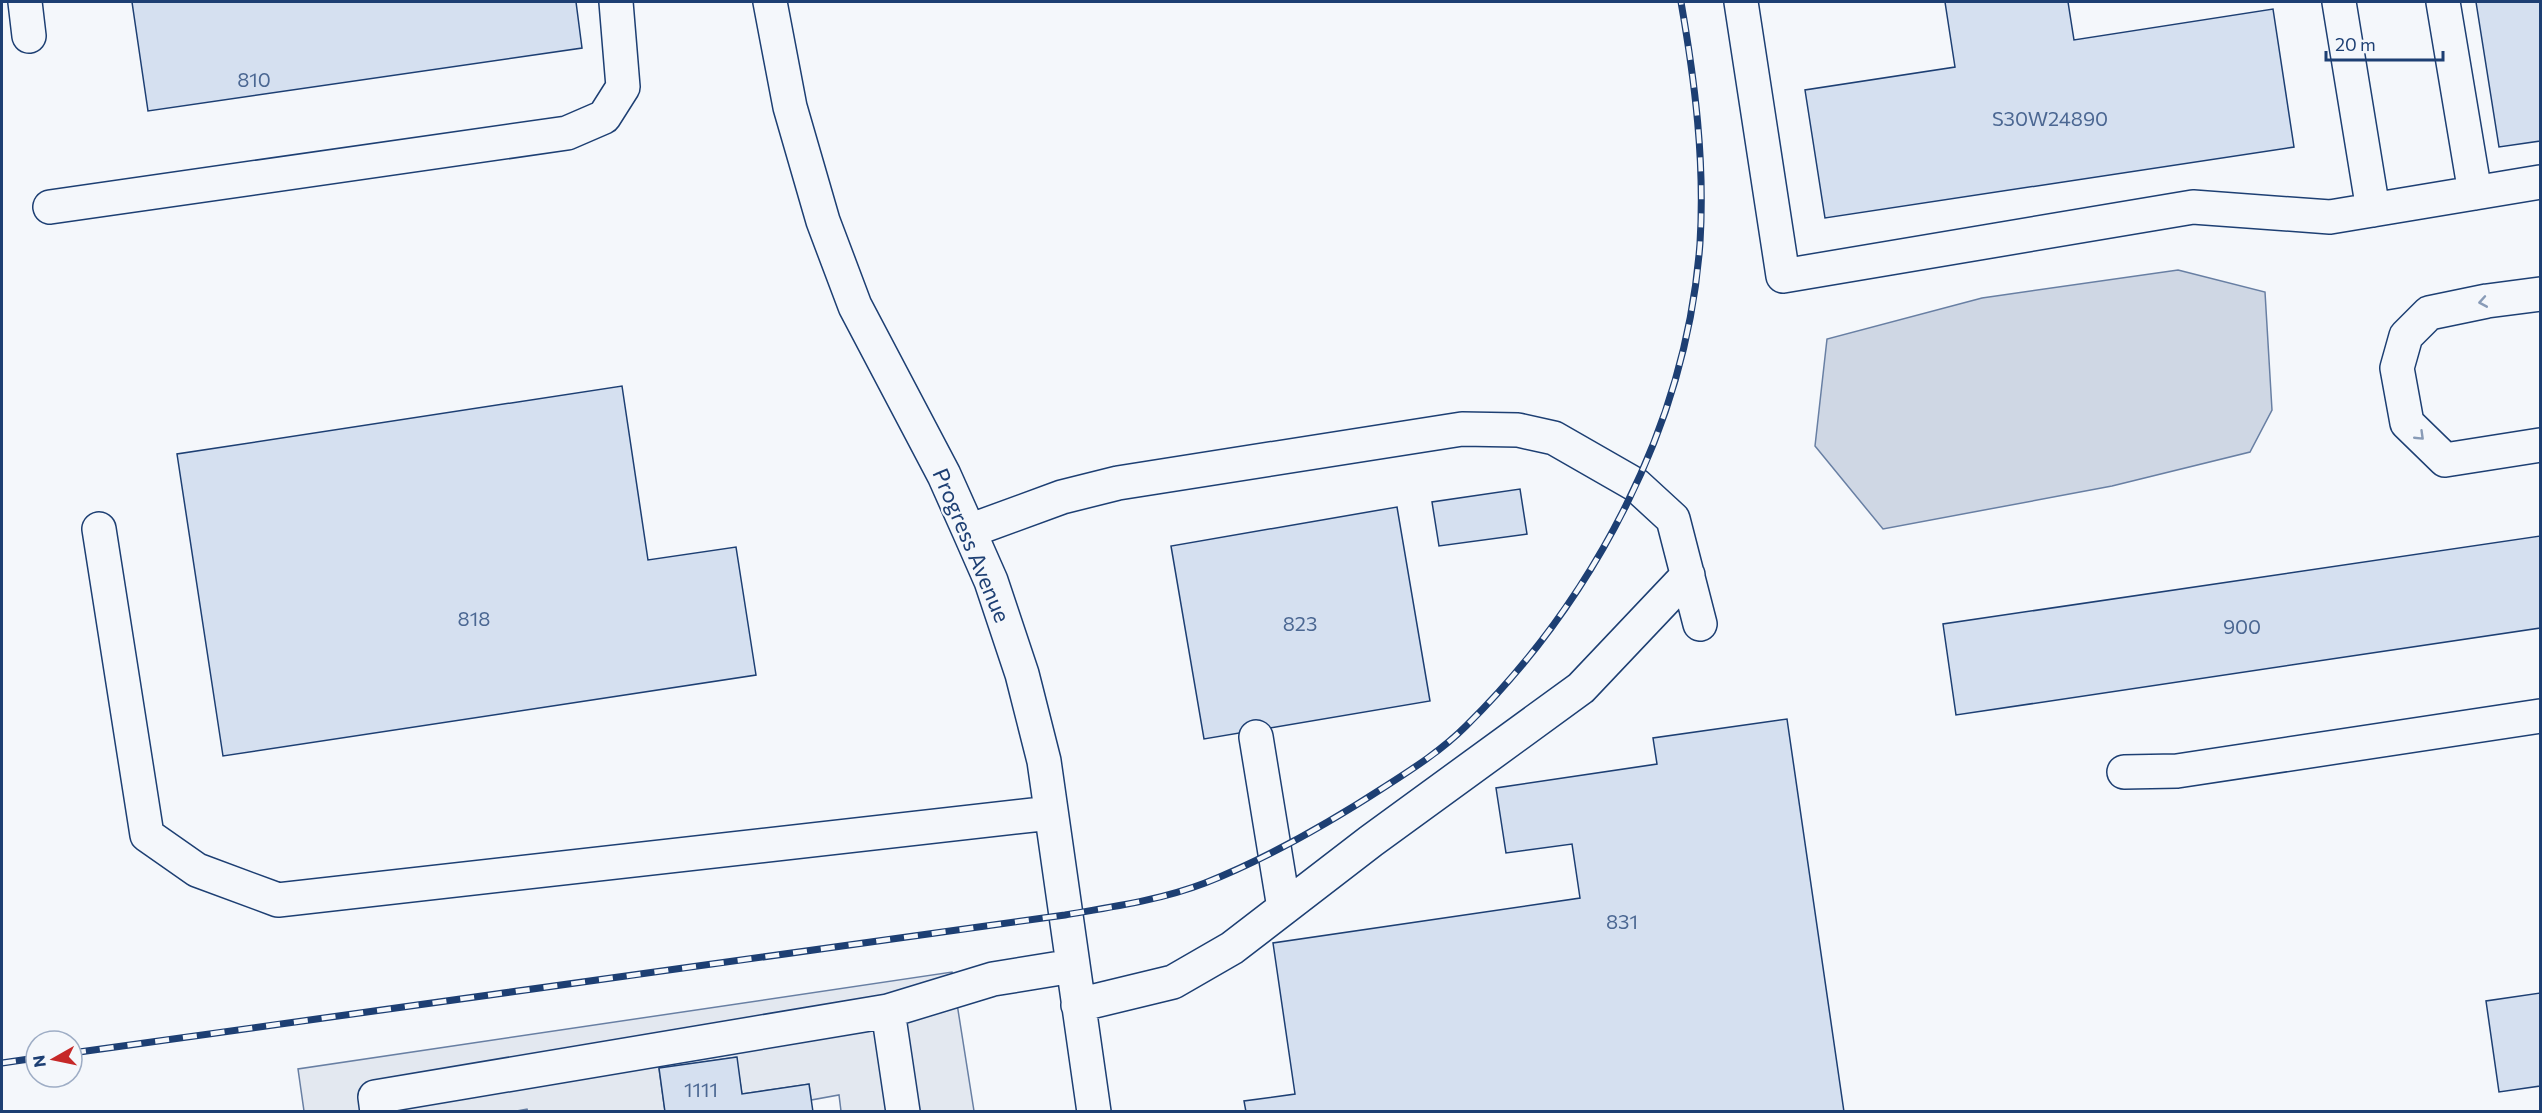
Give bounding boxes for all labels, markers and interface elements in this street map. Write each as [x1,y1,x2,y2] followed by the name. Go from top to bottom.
[2326,24,2443,62] scale bar
[2335,33,2376,55] text: 20 m
[237,67,271,91] house number: 810
[1992,106,2108,130] house number: S30W24890
[2478,295,2488,308] one-way arrow
[2413,429,2423,440] one-way arrow
[927,464,1017,626] street label: Progress Avenue
[458,606,490,630] house number: 818
[1283,611,1317,635] house number: 823
[2223,614,2261,638] house number: 900
[1606,909,1638,933] house number: 831
[24,1029,84,1089] north arrow
[28,1054,49,1069] text: N
[684,1077,718,1101] house number: 1111

